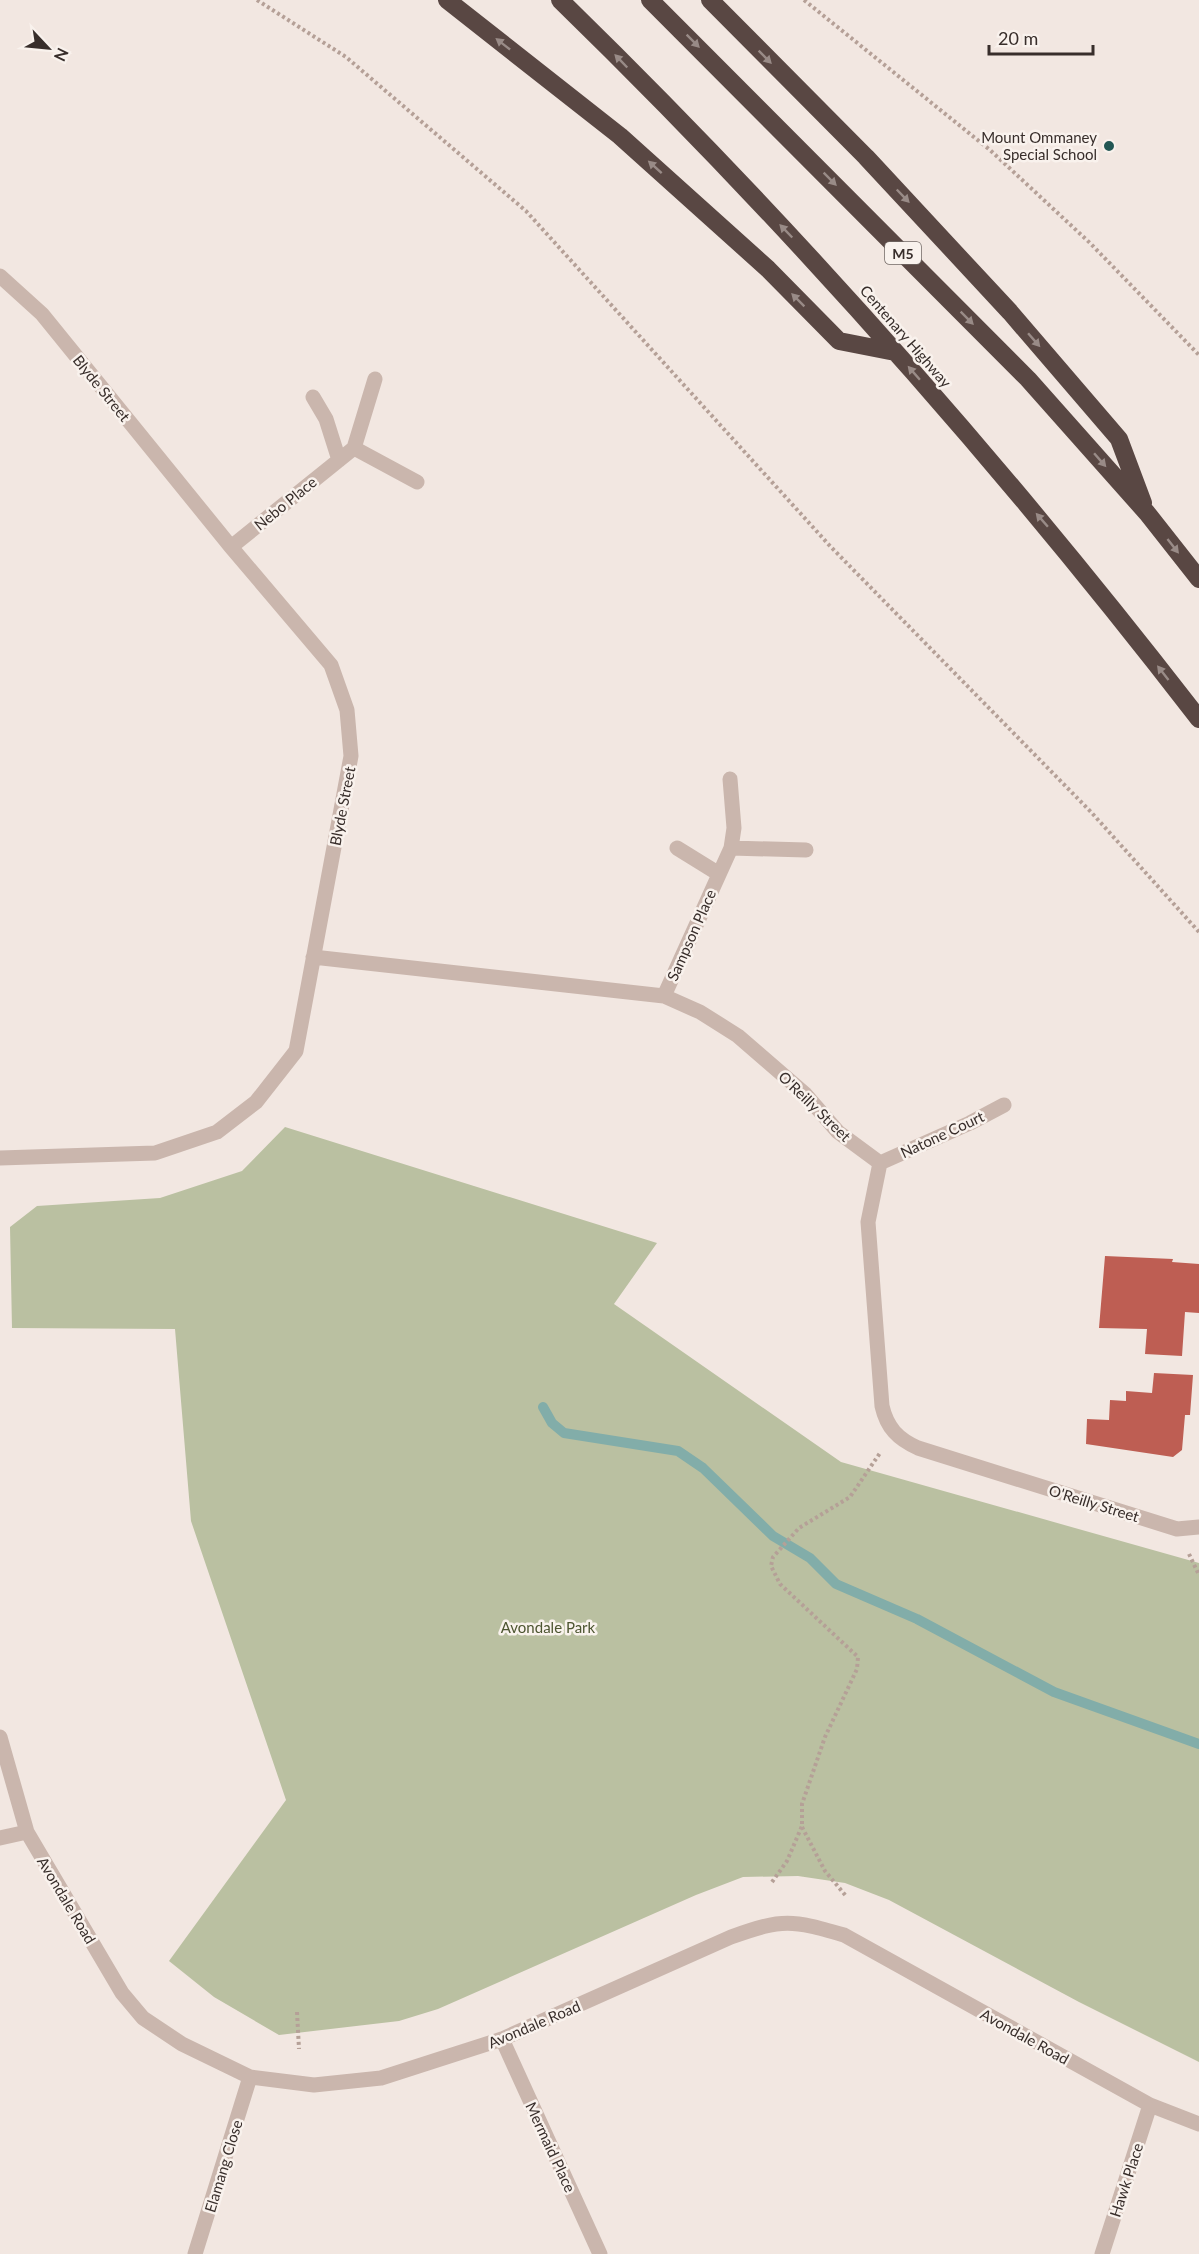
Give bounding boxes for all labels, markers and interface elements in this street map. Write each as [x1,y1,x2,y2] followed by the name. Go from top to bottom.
[18,18,78,78] north arrow
[989,18,1092,56] scale bar
[998,27,1038,49] text: 20 m
[685,33,699,47] one-way arrow
[496,39,511,51] one-way arrow
[51,45,73,64] text: N
[758,50,772,64] one-way arrow
[614,53,628,68] one-way arrow
[981,128,1097,163] place label: Mount Ommaney Special School
[1102,139,1116,153] marker: Mount Ommaney Special School
[647,160,662,174] one-way arrow
[822,172,836,186] one-way arrow
[896,188,910,203] one-way arrow
[779,223,793,238] one-way arrow
[885,242,921,264] road number: M5
[857,281,955,391] street label: Centenary Highway
[791,293,805,307] one-way arrow
[960,310,974,325] one-way arrow
[1027,332,1040,348] one-way arrow
[70,351,135,425] street label: Blyde Street
[908,366,921,381] one-way arrow
[1093,452,1106,467] one-way arrow
[250,472,320,534] street label: Nebo Place
[1035,513,1049,528] one-way arrow
[1166,538,1179,554] one-way arrow
[1157,666,1169,681] one-way arrow
[326,764,359,847] street label: Blyde Street
[663,886,719,984] street label: Sampson Place
[775,1067,855,1145] street label: O'Reilly Street
[897,1107,987,1161] street label: Natone Court
[1047,1481,1142,1525] street label: O'Reilly Street
[501,1618,596,1636] park label: Avondale Park
[34,1853,100,1947] street label: Avondale Road
[485,1996,583,2052] street label: Avondale Road
[978,2004,1072,2068] street label: Avondale Road
[522,2099,580,2195] street label: Mermaid Place
[200,2117,246,2214] street label: Elamang Close
[1106,2141,1146,2219] street label: Hawk Place

